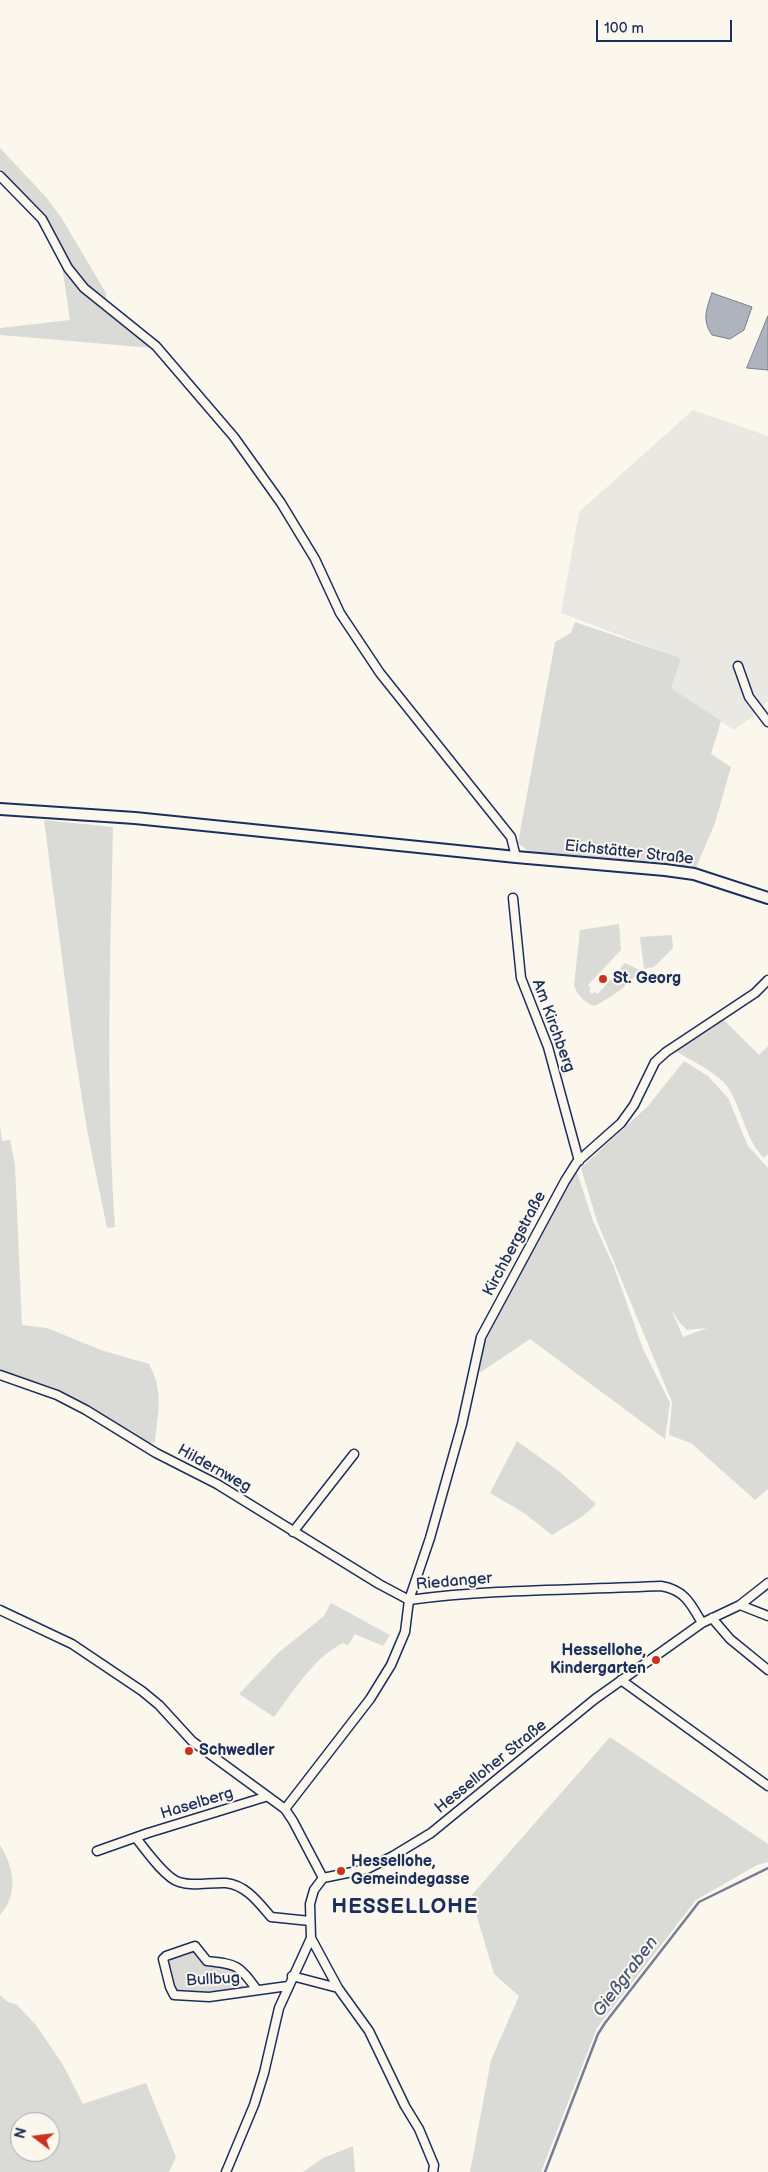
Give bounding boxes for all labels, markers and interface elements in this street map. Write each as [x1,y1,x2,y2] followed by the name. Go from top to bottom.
[598,10,734,42] scale bar
[604,19,644,38] text: 100 m
[564,837,694,869] street label: Eichstätter Straße
[613,969,681,989] place label: St. Georg
[597,973,609,985] marker: St. Georg
[527,977,579,1075] street label: Am Kirchberg
[479,1188,551,1300] street label: Kirchbergstraße
[174,1441,254,1497] street label: Hildernweg
[415,1569,493,1595] street label: Riedanger
[550,1641,646,1679] place label: Hessellohe, Kindergarten
[650,1654,662,1666] marker: Hessellohe, Kindergarten
[431,1716,551,1818] street label: Hesselloher Straße
[199,1741,275,1761] place label: Schwedler
[183,1745,195,1757] marker: Schwedler
[158,1784,236,1824] street label: Haselberg
[351,1852,469,1890] place label: Hessellohe, Gemeindegasse
[335,1865,347,1877] marker: Hessellohe, Gemeindegasse
[330,1895,480,1921] district label: HESSELLOHE
[589,1933,663,2021] water label: Gießgraben
[186,1969,240,1991] street label: Bullbug
[10,2112,60,2162] north arrow
[11,2126,31,2141] text: N

